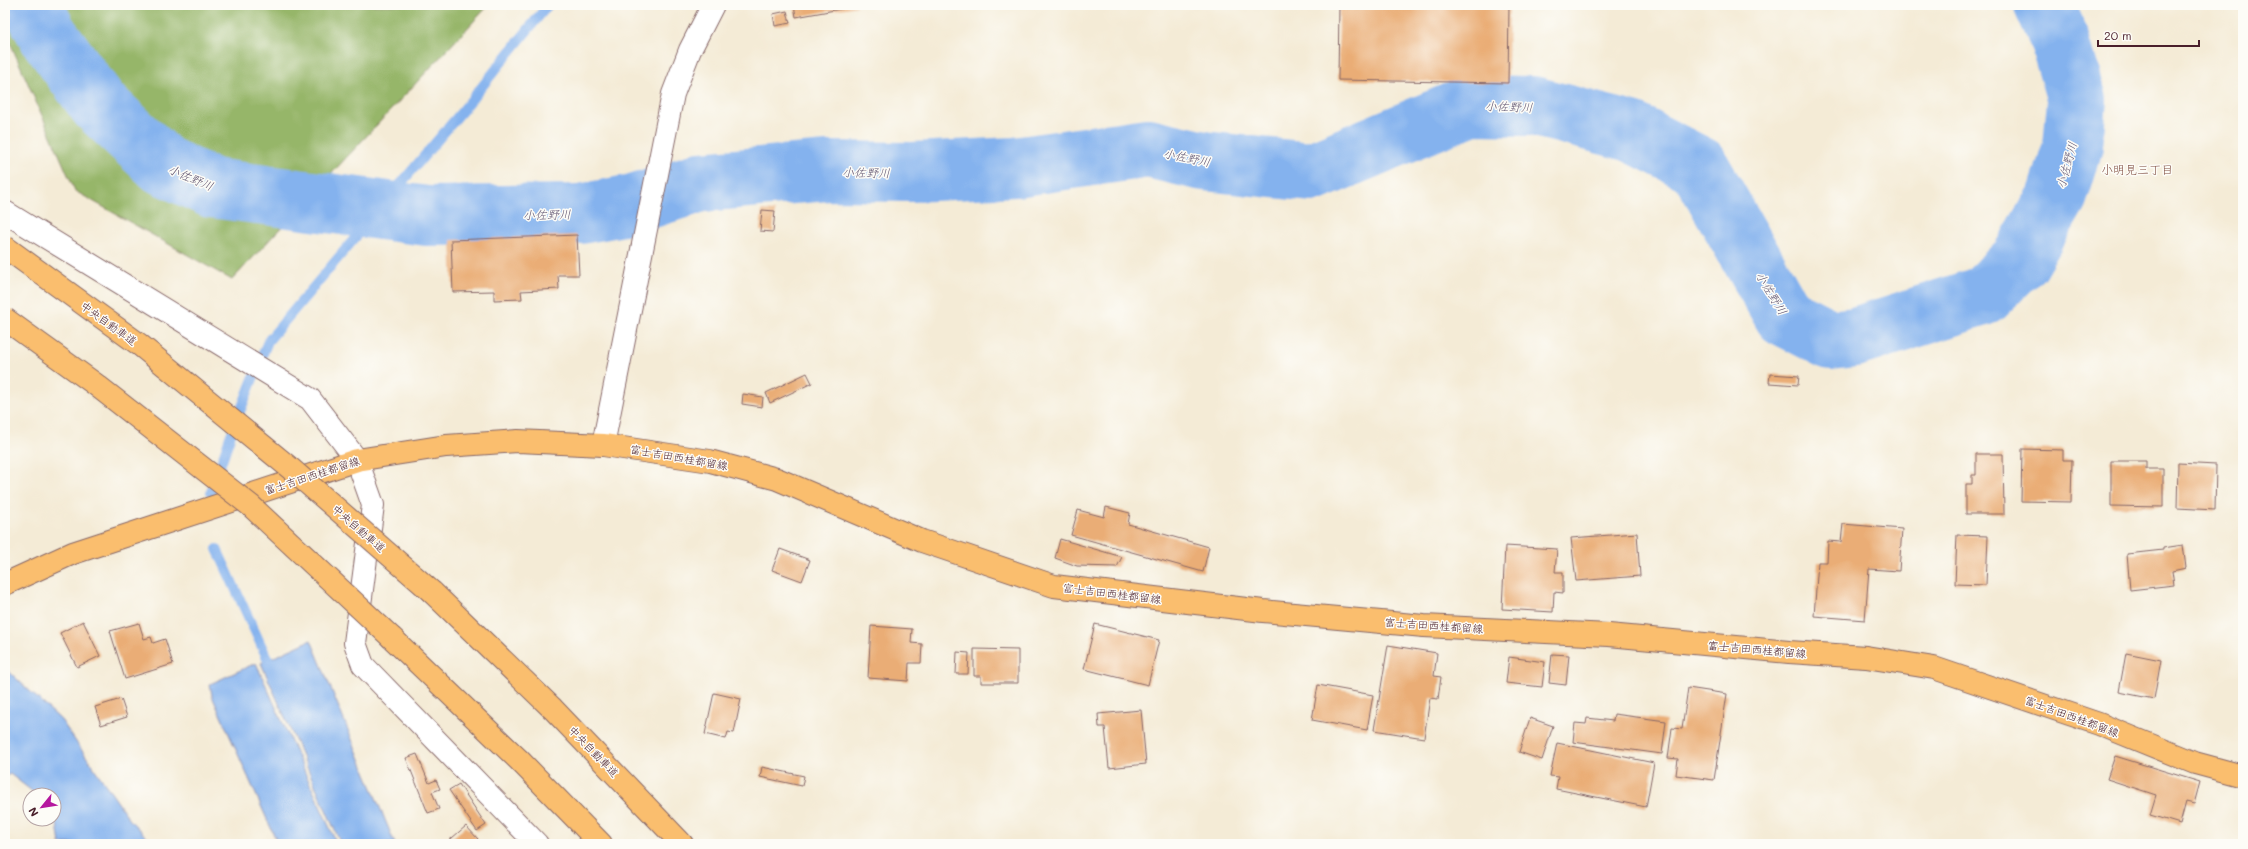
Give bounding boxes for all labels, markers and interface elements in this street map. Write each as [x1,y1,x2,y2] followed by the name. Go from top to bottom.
[2098,22,2199,48] scale bar
[2104,27,2132,43] text: 20 m
[1485,97,1533,115] water label: 小佐野川
[2052,140,2080,190] water label: 小佐野川
[1162,145,1212,169] water label: 小佐野川
[166,160,216,194] water label: 小佐野川
[2101,161,2173,177] district label: 小明見三丁目
[842,164,890,180] water label: 小佐野川
[523,206,571,222] water label: 小佐野川
[1753,268,1791,318] water label: 小佐野川
[78,298,140,348] street label: 中央自動車道
[629,441,729,473] street label: 富士吉田西桂都留線
[263,453,361,497] street label: 富士吉田西桂都留線
[329,501,389,555] street label: 中央自動車道
[1062,580,1162,606] street label: 富士吉田西桂都留線
[1384,614,1484,636] street label: 富士吉田西桂都留線
[1707,637,1807,661] street label: 富士吉田西桂都留線
[2023,692,2121,740] street label: 富士吉田西桂都留線
[566,722,622,780] street label: 中央自動車道
[22,787,62,827] north arrow
[24,805,41,820] text: N

